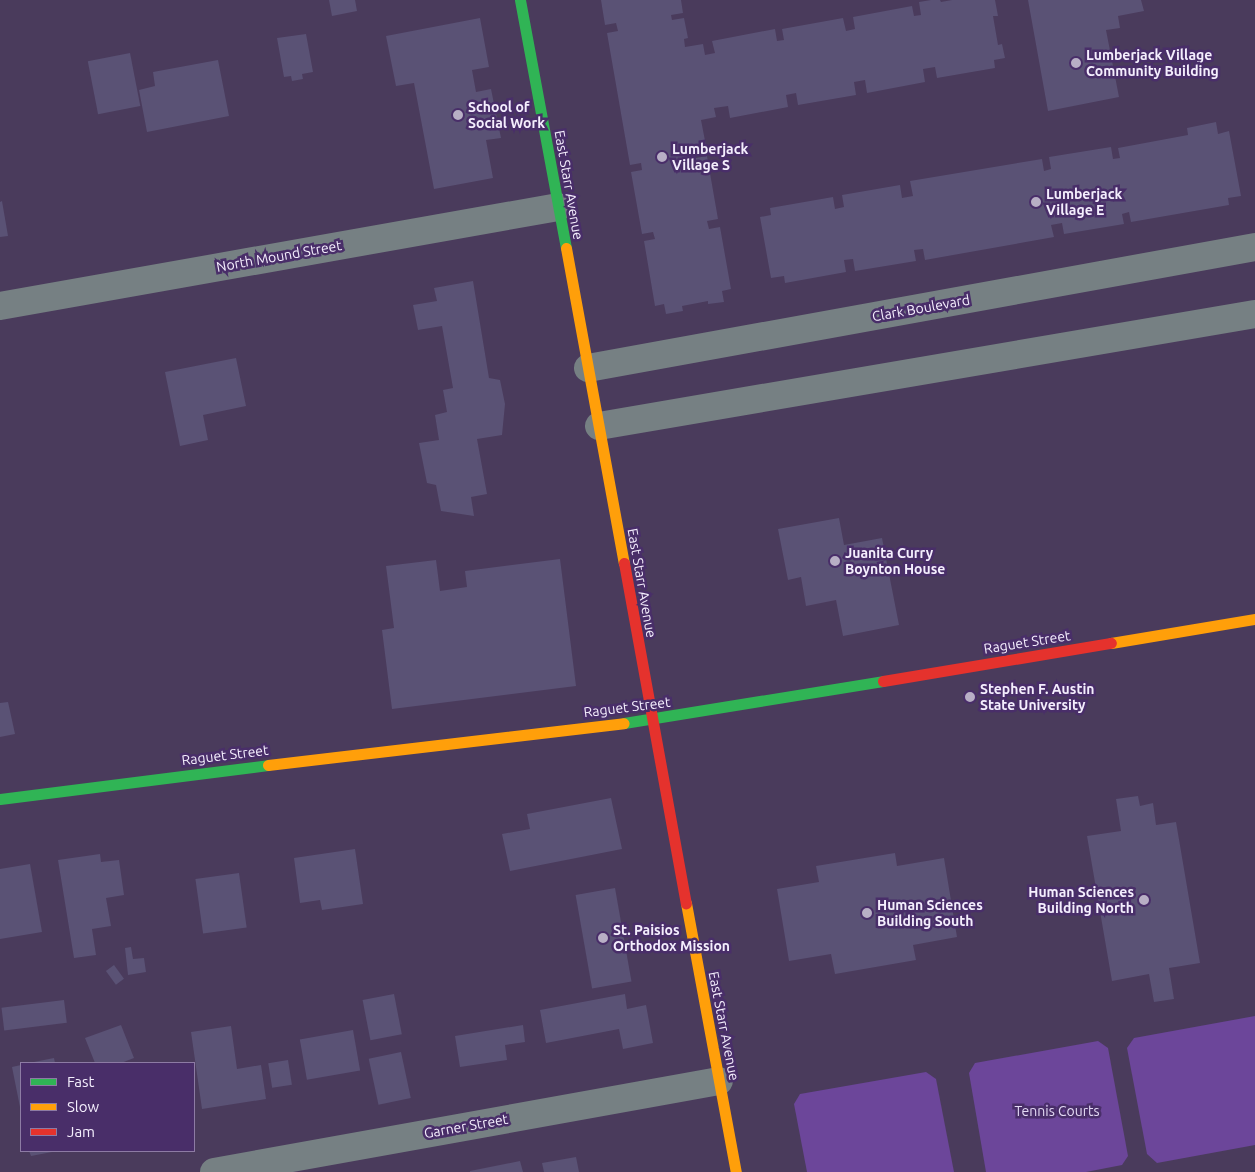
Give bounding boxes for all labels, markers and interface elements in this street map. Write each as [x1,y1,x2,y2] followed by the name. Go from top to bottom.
[1086,47,1219,80] place label: Lumberjack Village Community Building
[1070,57,1082,69] marker: Lumberjack Village Community Building
[468,99,545,132] place label: School of Social Work
[452,109,464,121] marker: School of Social Work
[551,129,587,241] street label: East Starr Avenue
[672,141,748,174] place label: Lumberjack Village S
[656,151,668,163] marker: Lumberjack Village S
[1046,186,1122,218] place label: Lumberjack Village E
[1030,196,1042,208] marker: Lumberjack Village E
[215,237,343,275] street label: North Mound Street
[871,291,971,325] street label: Clark Boulevard
[624,527,660,639] street label: East Starr Avenue
[845,545,945,578] place label: Juanita Curry Boynton House
[829,555,841,567] marker: Juanita Curry Boynton House
[982,627,1072,657] street label: Raguet Street
[980,681,1095,714] place label: Stephen F. Austin State University
[964,691,976,703] marker: Stephen F. Austin State University
[583,693,671,721] street label: Raguet Street
[181,741,269,769] street label: Raguet Street
[1028,884,1134,916] place label: Human Sciences Building North
[1138,894,1150,906] marker: Human Sciences Building North
[877,897,983,930] place label: Human Sciences Building South
[861,907,873,919] marker: Human Sciences Building South
[613,922,730,954] place label: St. Paisios Orthodox Mission
[597,932,609,944] marker: St. Paisios Orthodox Mission
[705,970,743,1082] street label: East Starr Avenue
[20,1062,195,1152] legend
[67,1073,94,1090] text: Fast
[67,1098,99,1115] text: Slow
[1014,1103,1100,1119] park label: Tennis Courts
[423,1110,509,1142] street label: Garner Street
[67,1123,95,1140] text: Jam

